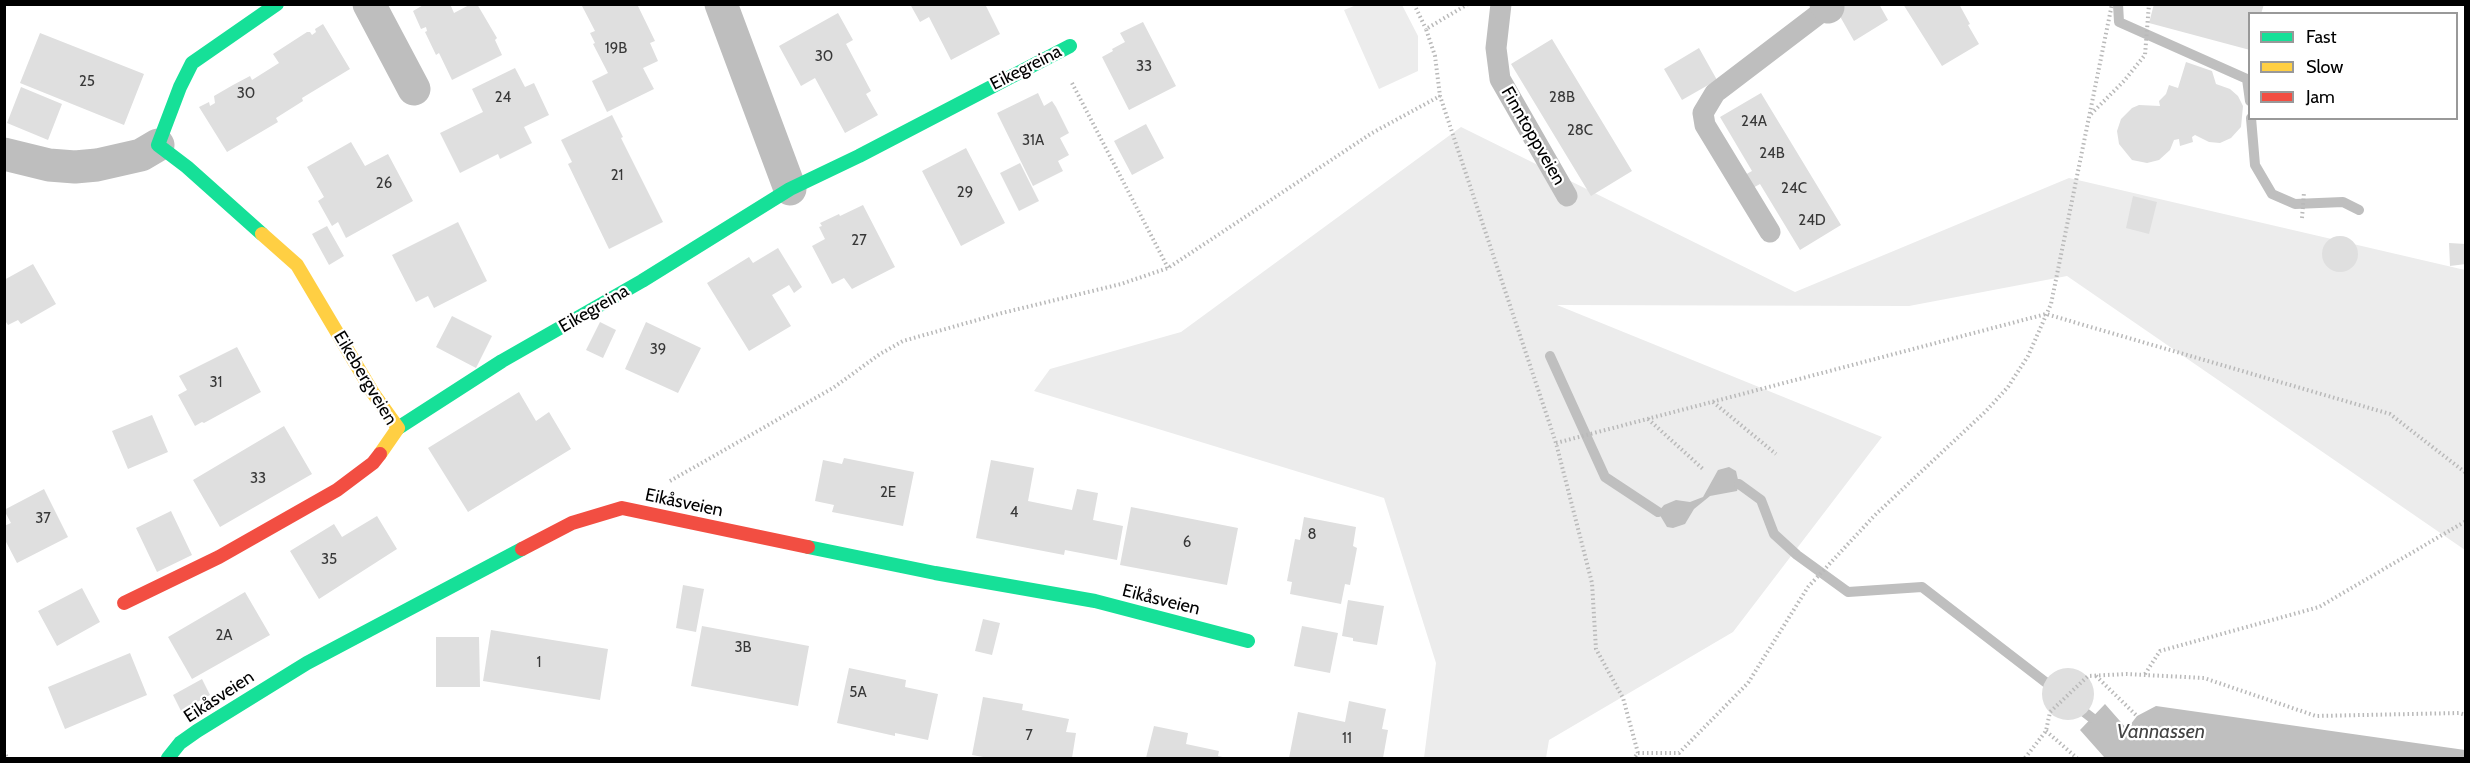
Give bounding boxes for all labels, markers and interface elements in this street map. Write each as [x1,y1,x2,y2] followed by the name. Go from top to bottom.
[2248,12,2458,120] legend
[2306,26,2337,48] text: Fast
[605,40,627,58] house number: 19B
[987,41,1065,95] street label: Eikegreina
[815,48,833,66] house number: 30
[2306,56,2343,78] text: Slow
[1136,58,1152,76] house number: 33
[79,73,95,91] house number: 25
[1496,83,1570,189] street label: Finntoppveien
[237,85,255,103] house number: 30
[2306,86,2335,108] text: Jam
[495,89,511,107] house number: 24
[1549,89,1575,107] house number: 28B
[1741,113,1767,131] house number: 24A
[1567,122,1593,140] house number: 28C
[1022,132,1044,150] house number: 31A
[1759,145,1785,163] house number: 24B
[611,167,623,185] house number: 21
[376,175,392,193] house number: 26
[1781,180,1807,198] house number: 24C
[957,184,973,202] house number: 29
[1798,212,1826,230] house number: 24D
[851,232,867,250] house number: 27
[555,280,633,338] street label: Eikegreina
[328,327,402,429] street label: Eikebergveien
[650,341,666,359] house number: 39
[209,374,223,392] house number: 31
[250,470,266,488] house number: 33
[643,484,725,522] street label: Eikåsveien
[880,484,896,502] house number: 2E
[1010,504,1018,522] house number: 4
[35,510,51,528] house number: 37
[1307,526,1317,544] house number: 8
[1183,534,1191,552] house number: 6
[321,551,337,569] house number: 35
[1120,580,1202,620] street label: Eikåsveien
[215,627,233,645] house number: 2A
[734,639,752,657] house number: 3B
[537,654,541,672] house number: 1
[180,666,258,728] street label: Eikåsveien
[849,684,867,702] house number: 5A
[2117,720,2205,744] water label: Vannassen
[1025,727,1033,745] house number: 7
[1342,730,1352,748] house number: 11

